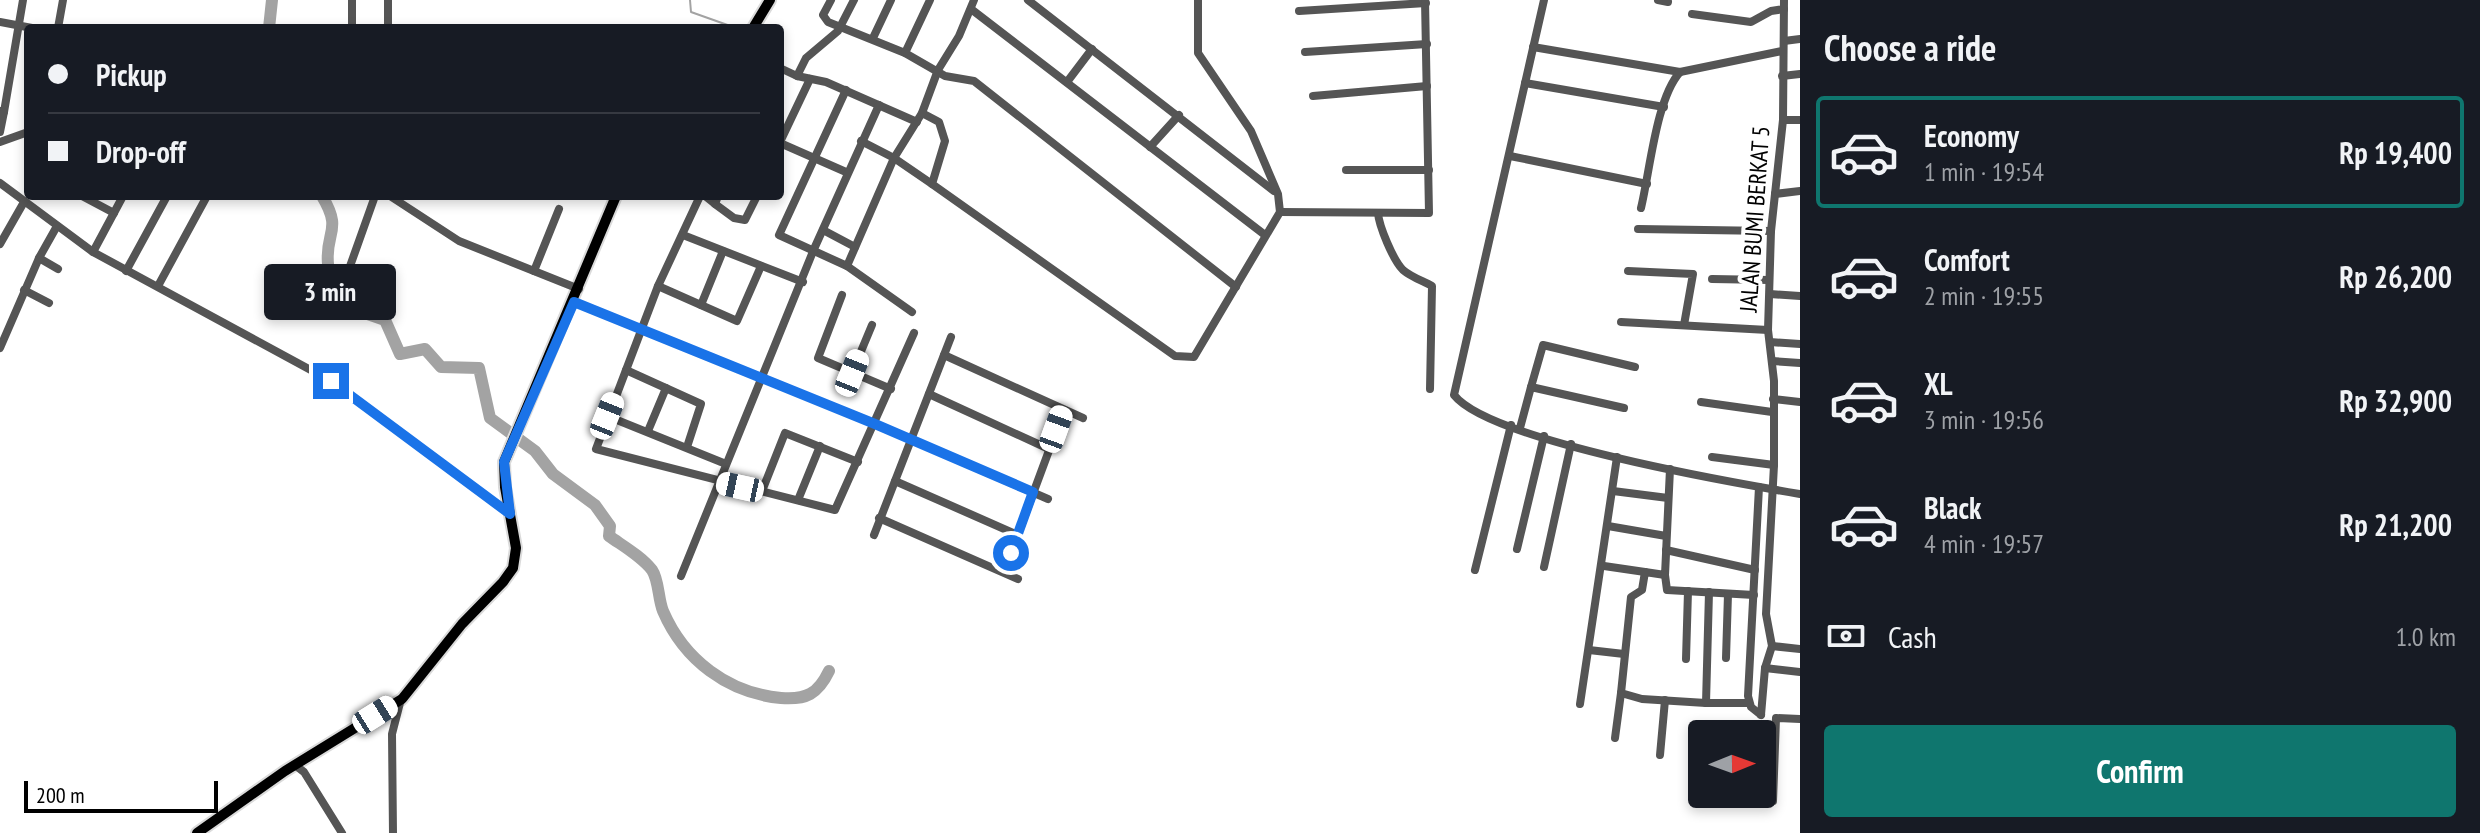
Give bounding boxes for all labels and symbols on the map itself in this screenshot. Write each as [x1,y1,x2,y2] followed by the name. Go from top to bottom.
[1732,125,1776,314] street label: JALAN BUMI BERKAT 5
[265,265,397,321] callout: 3 min
[832,346,872,400] car
[313,363,349,399] route end
[587,389,627,443] car
[1037,402,1075,456] car
[714,470,766,504] car
[993,535,1029,571] route start
[348,692,402,738] car
[1688,720,1776,808] north arrow
[24,777,218,813] scale bar

